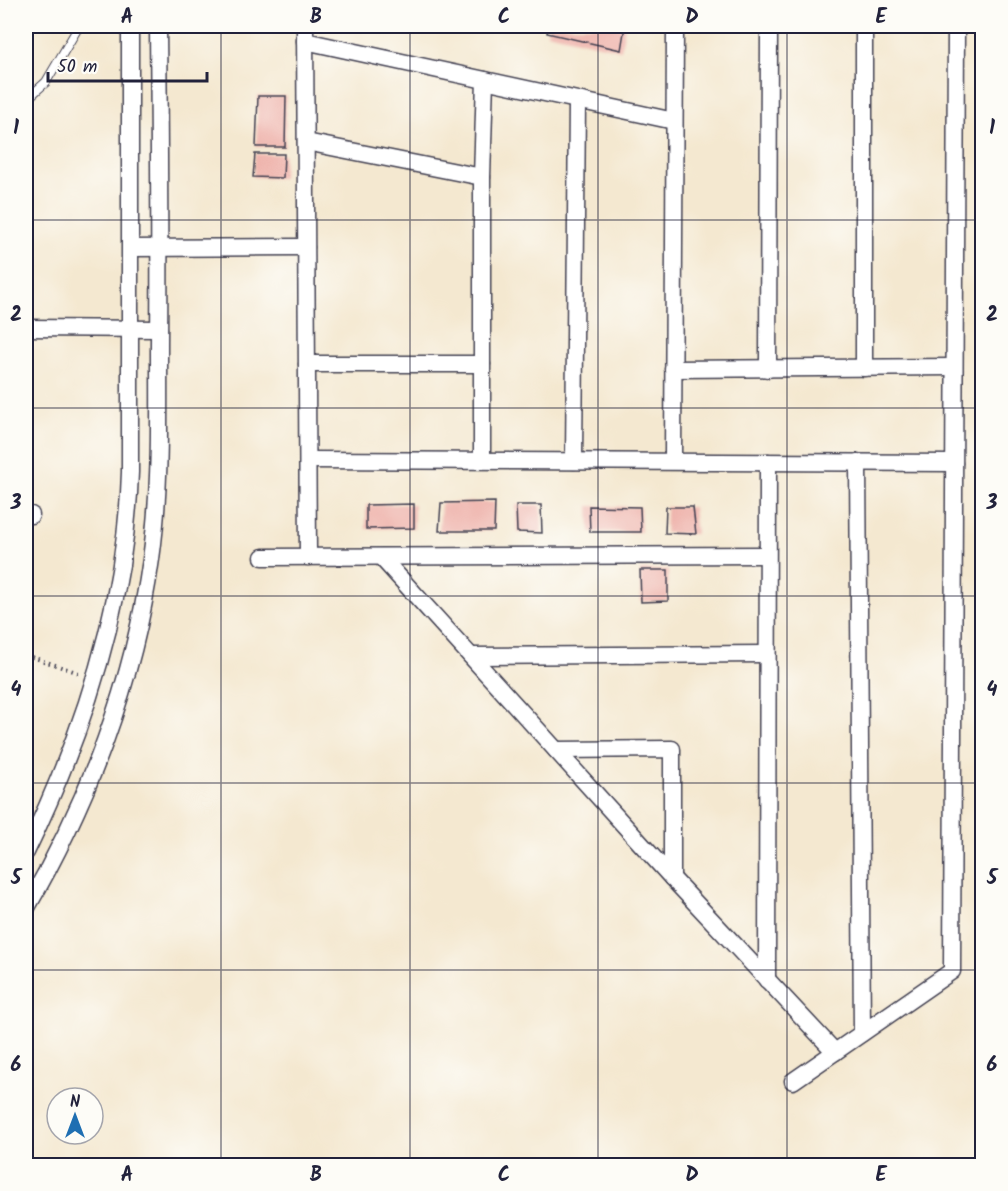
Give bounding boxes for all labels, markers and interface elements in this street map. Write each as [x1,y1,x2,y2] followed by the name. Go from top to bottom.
[121,2,133,34] text: A
[310,2,322,34] text: B
[498,2,510,34] text: C
[685,2,699,34] text: D
[875,2,887,34] text: E
[48,45,207,83] scale bar
[57,53,97,82] text: 50 m
[13,113,19,145] text: 1
[989,113,995,145] text: 1
[10,300,22,332] text: 2
[986,300,998,332] text: 2
[10,488,22,520] text: 3
[986,488,998,520] text: 3
[11,675,22,707] text: 4
[987,675,998,707] text: 4
[10,863,23,895] text: 5
[986,863,999,895] text: 5
[11,1050,22,1082] text: 6
[987,1050,998,1082] text: 6
[45,1086,105,1146] north arrow
[70,1090,80,1115] text: N
[121,1160,133,1191] text: A
[310,1160,322,1191] text: B
[498,1160,510,1191] text: C
[685,1160,699,1191] text: D
[875,1160,887,1191] text: E

